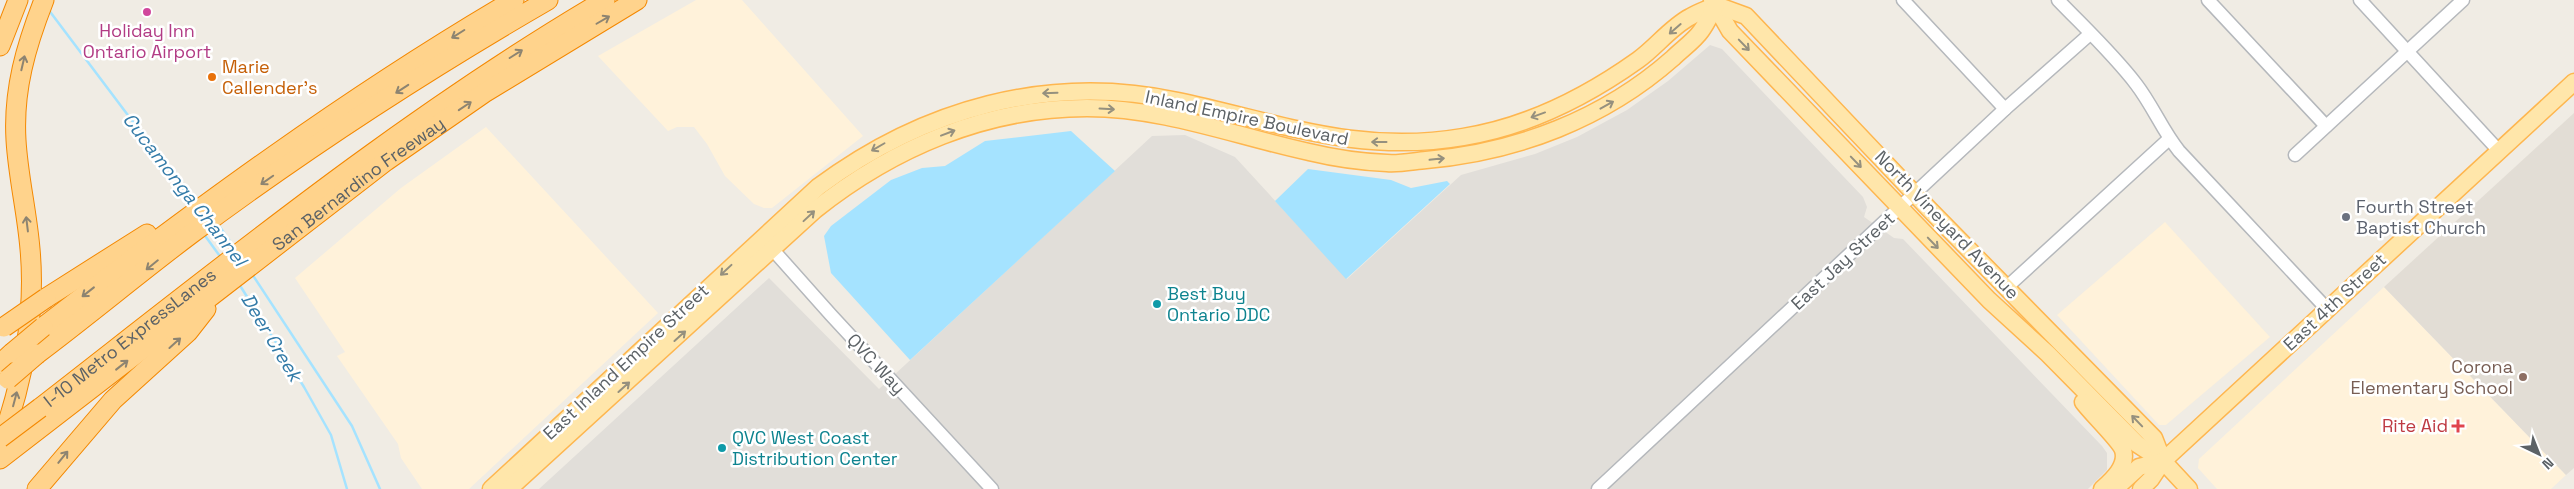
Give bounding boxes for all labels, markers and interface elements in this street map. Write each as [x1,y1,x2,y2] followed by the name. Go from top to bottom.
[141,6,153,18] marker: Holiday Inn Ontario Airport
[596,14,610,24] one-way arrow
[83,19,211,63] place label: Holiday Inn Ontario Airport
[1668,23,1681,35] one-way arrow
[451,30,465,40] one-way arrow
[1737,39,1750,51] one-way arrow
[508,48,522,58] one-way arrow
[19,55,28,71] one-way arrow
[222,55,317,99] place label: Marie Callender's
[206,71,218,83] marker: Marie Callender's
[395,84,409,94] one-way arrow
[1143,85,1351,150] street label: Inland Empire Boulevard
[1042,89,1058,98] one-way arrow
[1600,99,1614,109] one-way arrow
[458,101,472,111] one-way arrow
[1099,104,1115,113] one-way arrow
[117,108,254,273] water label: Cucamonga Channel
[1530,111,1546,121] one-way arrow
[267,112,449,256] street label: San Bernardino Freeway
[940,128,955,137] one-way arrow
[1371,137,1388,147] one-way arrow
[871,143,886,152] one-way arrow
[1870,145,2024,304] street label: North Vineyard Avenue
[1429,154,1445,164] one-way arrow
[1850,156,1862,169] one-way arrow
[260,175,274,185] one-way arrow
[2356,195,2486,239] place label: Fourth Street Baptist Church
[1786,207,1899,315] street label: East Jay Street
[803,210,816,222] one-way arrow
[2340,211,2352,223] marker: Fourth Street Baptist Church
[22,216,32,232] one-way arrow
[1927,237,1939,249] one-way arrow
[2278,248,2391,355] street label: East 4th Street
[146,260,159,271] one-way arrow
[39,263,220,412] street label: I-10 Metro ExpressLanes
[720,264,733,276] one-way arrow
[538,279,713,445] street label: East Inland Empire Street
[1167,282,1270,326] place label: Best Buy Ontario DDC
[82,287,95,298] one-way arrow
[235,288,309,388] water label: Deer Creek
[1151,298,1163,310] marker: Best Buy Ontario DDC
[842,328,910,399] street label: QVC Way
[673,330,686,342] one-way arrow
[168,337,181,349] one-way arrow
[2350,355,2513,399] place label: Corona Elementary School
[115,359,128,370] one-way arrow
[2517,371,2529,383] marker: Corona Elementary School
[617,382,630,393] one-way arrow
[11,391,21,407] one-way arrow
[2382,414,2448,437] place label: Rite Aid
[2131,415,2143,427] one-way arrow
[2452,420,2464,432] marker: Rite Aid
[732,426,898,470] place label: QVC West Coast Distribution Center
[2514,429,2564,479] north arrow
[716,442,728,454] marker: QVC West Coast Distribution Center
[58,451,69,464] one-way arrow
[2538,454,2557,473] text: N

